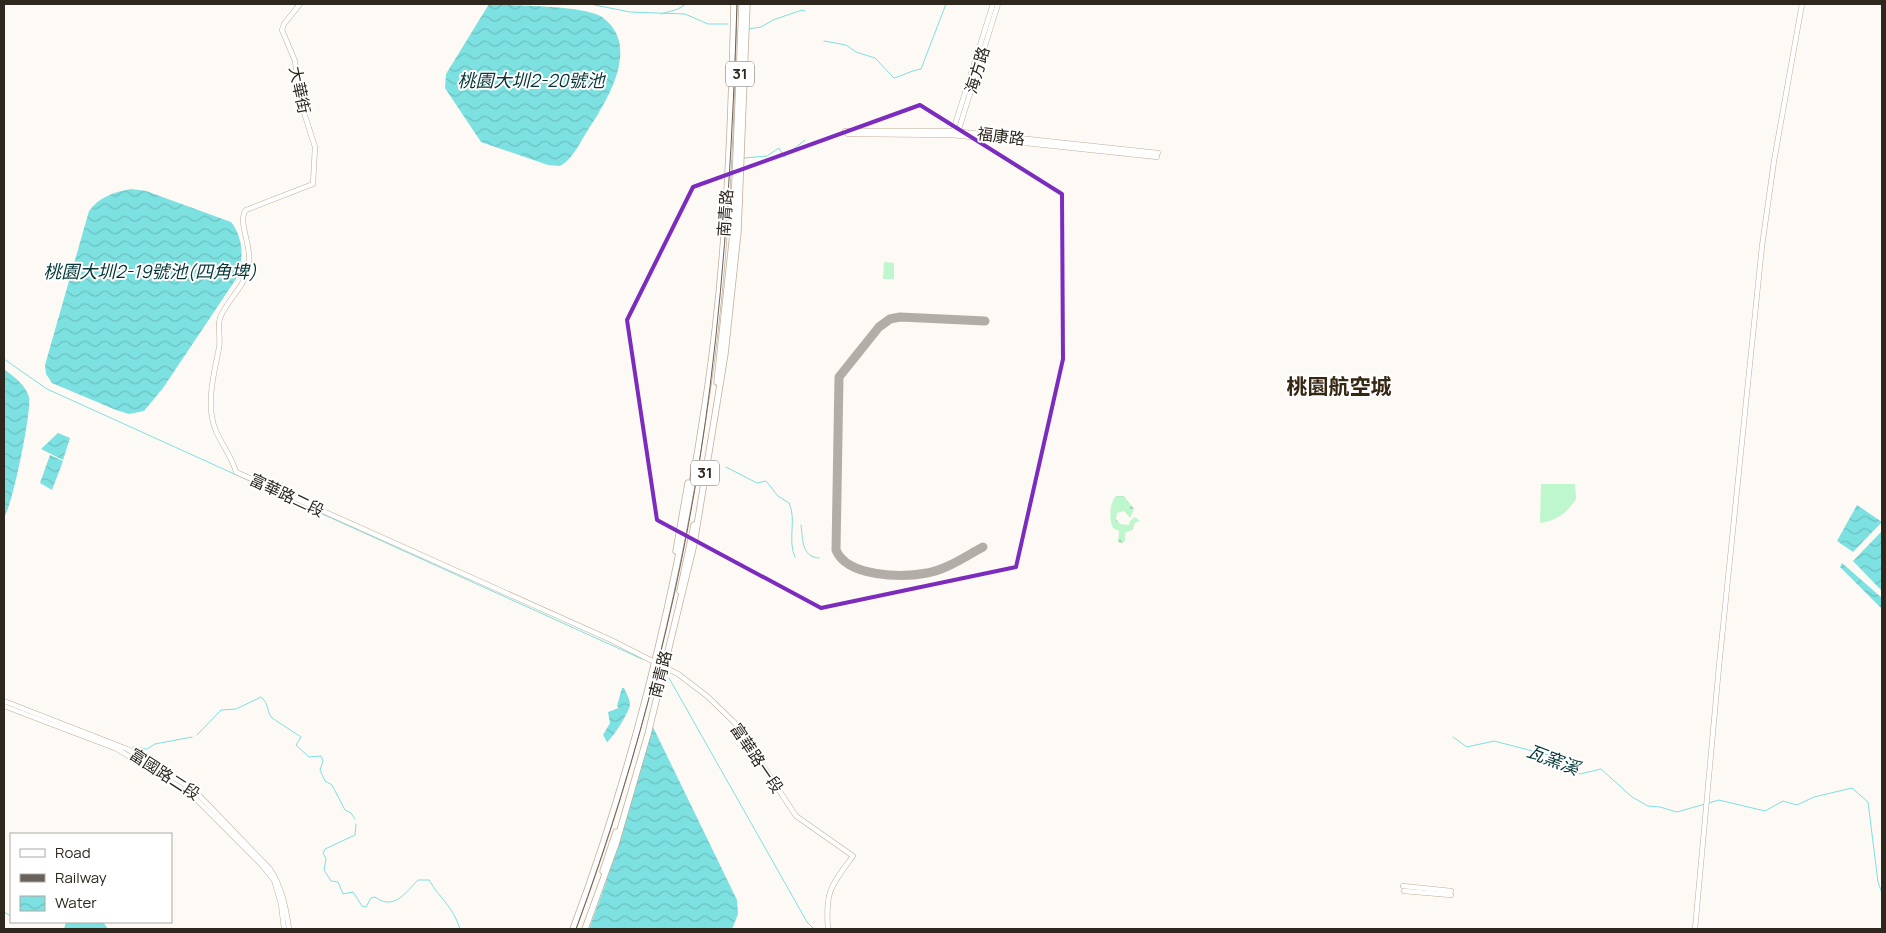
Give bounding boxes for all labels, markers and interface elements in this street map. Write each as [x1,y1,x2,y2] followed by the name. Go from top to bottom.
[959,44,995,96] street label: 海方路
[726,62,754,86] road number: 31
[284,64,316,116] street label: 大華街
[457,68,607,92] water label: 桃園大圳2-20號池
[976,122,1026,150] street label: 福康路
[712,188,738,238] street label: 南青路
[43,259,257,283] water label: 桃園大圳2-19號池(四角埤)
[1287,372,1392,400] district label: 桃園航空城
[691,460,719,486] road number: 31
[246,468,328,522] street label: 富華路二段
[644,648,676,700] street label: 南青路
[726,719,788,797] street label: 富華路一段
[1524,738,1586,781] water label: 瓦窯溪
[125,743,205,805] street label: 富國路二段
[10,833,172,923] legend
[55,842,91,863] text: Road
[55,867,107,888] text: Railway
[55,892,97,913] text: Water

